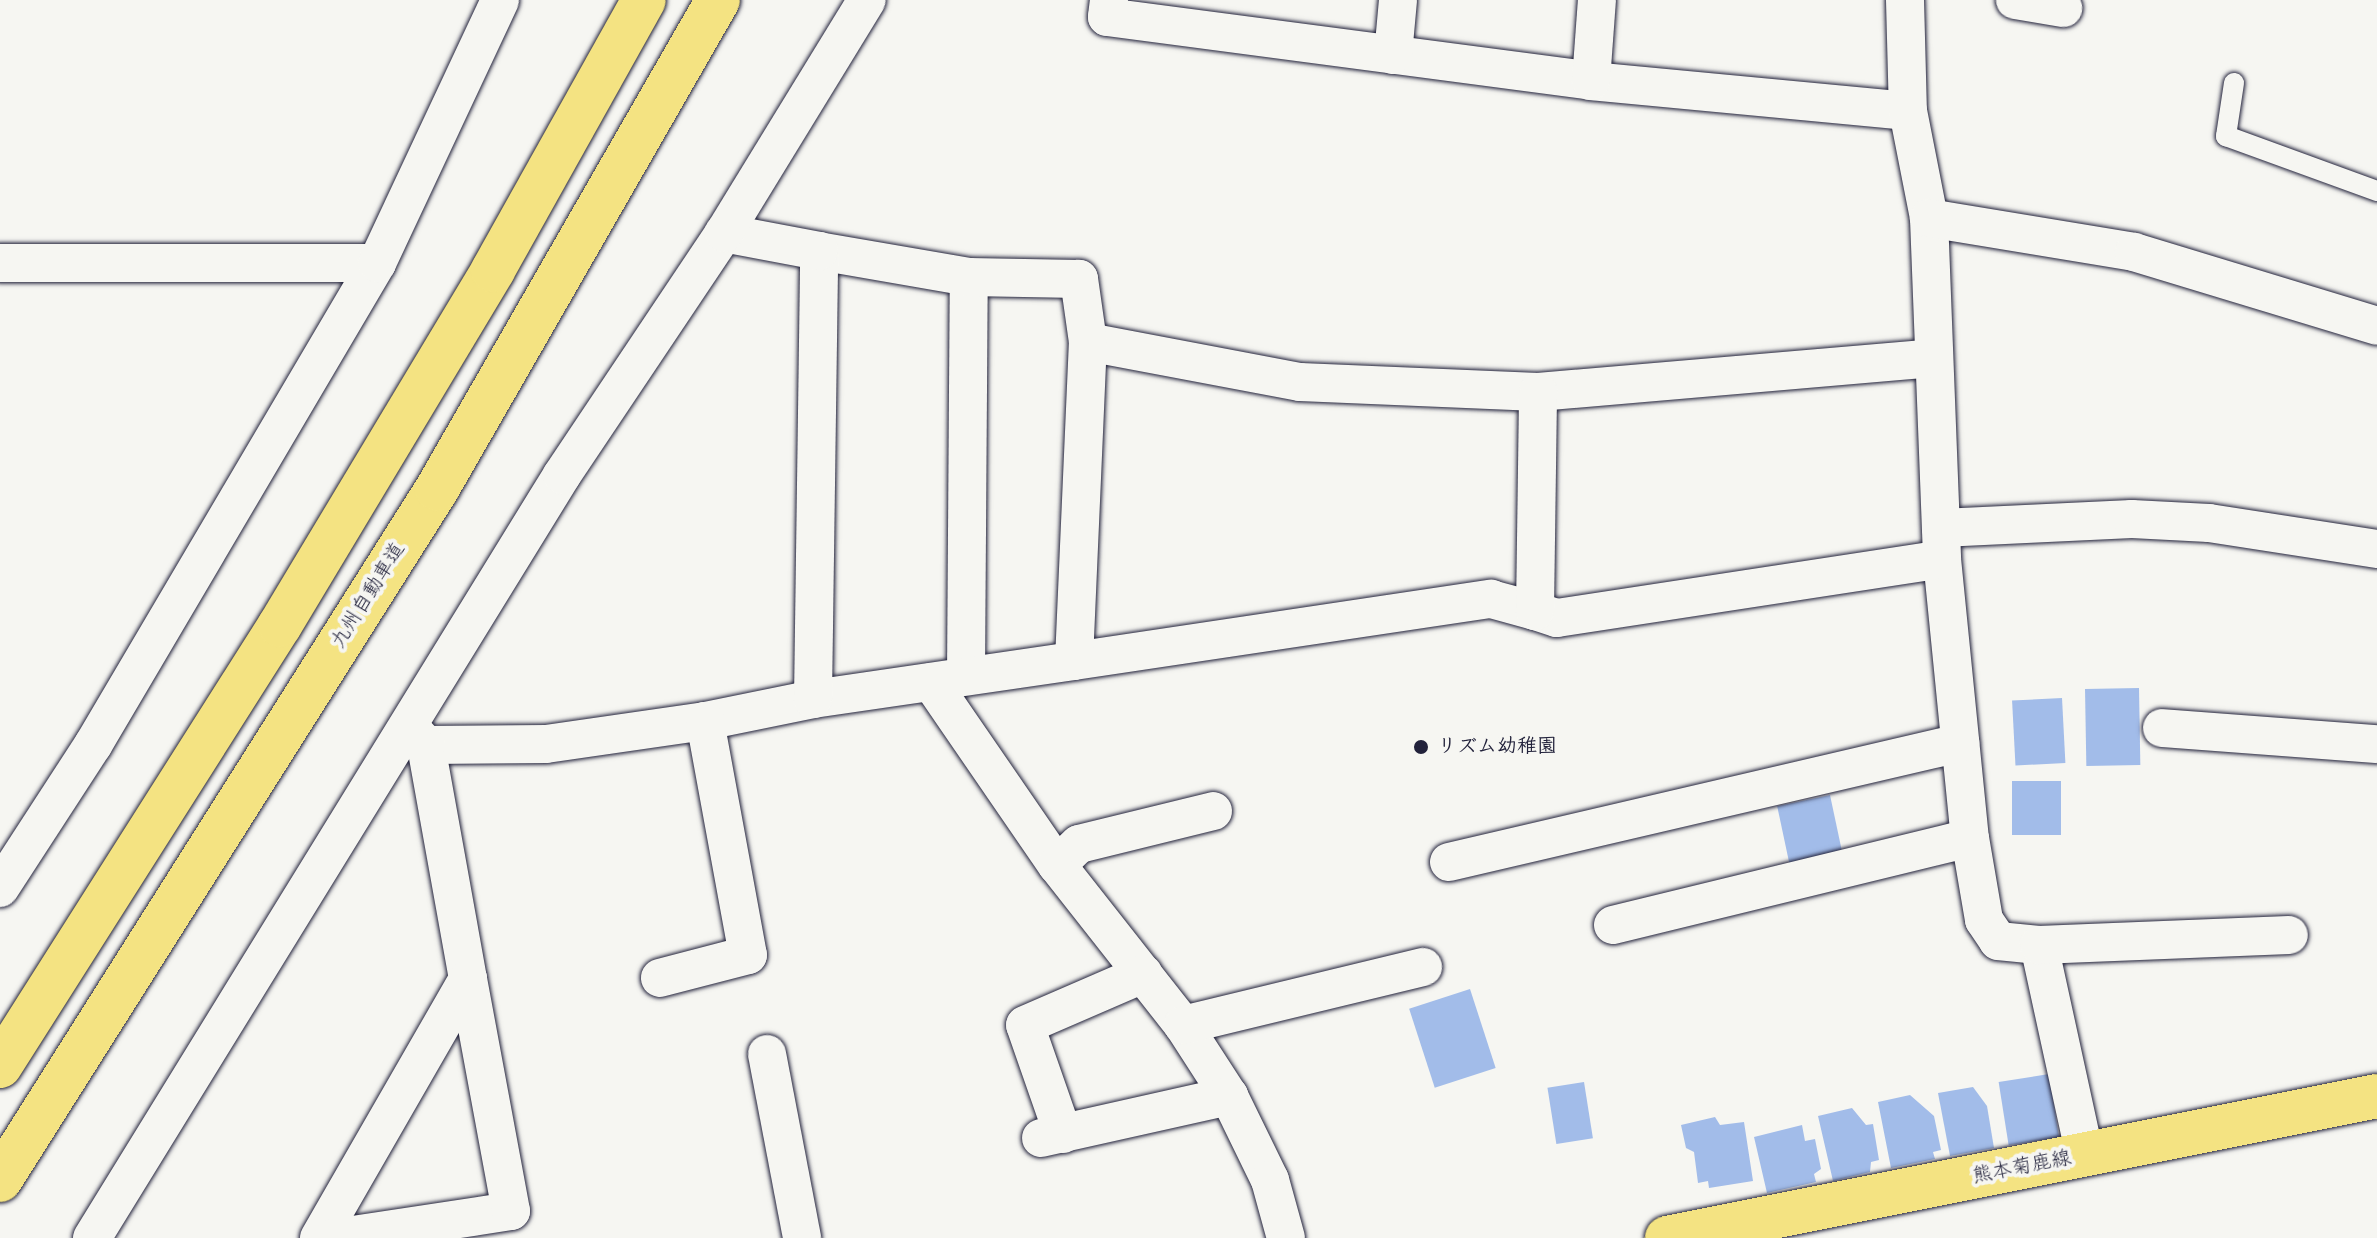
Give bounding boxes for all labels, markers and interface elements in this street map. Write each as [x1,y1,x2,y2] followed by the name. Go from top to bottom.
[327,539,411,653] street label: 九州自動車道
[1437,735,1557,759] place label: リズム幼稚園
[1412,738,1430,756] marker: リズム幼稚園
[1971,1147,2073,1189] street label: 熊本菊鹿線

